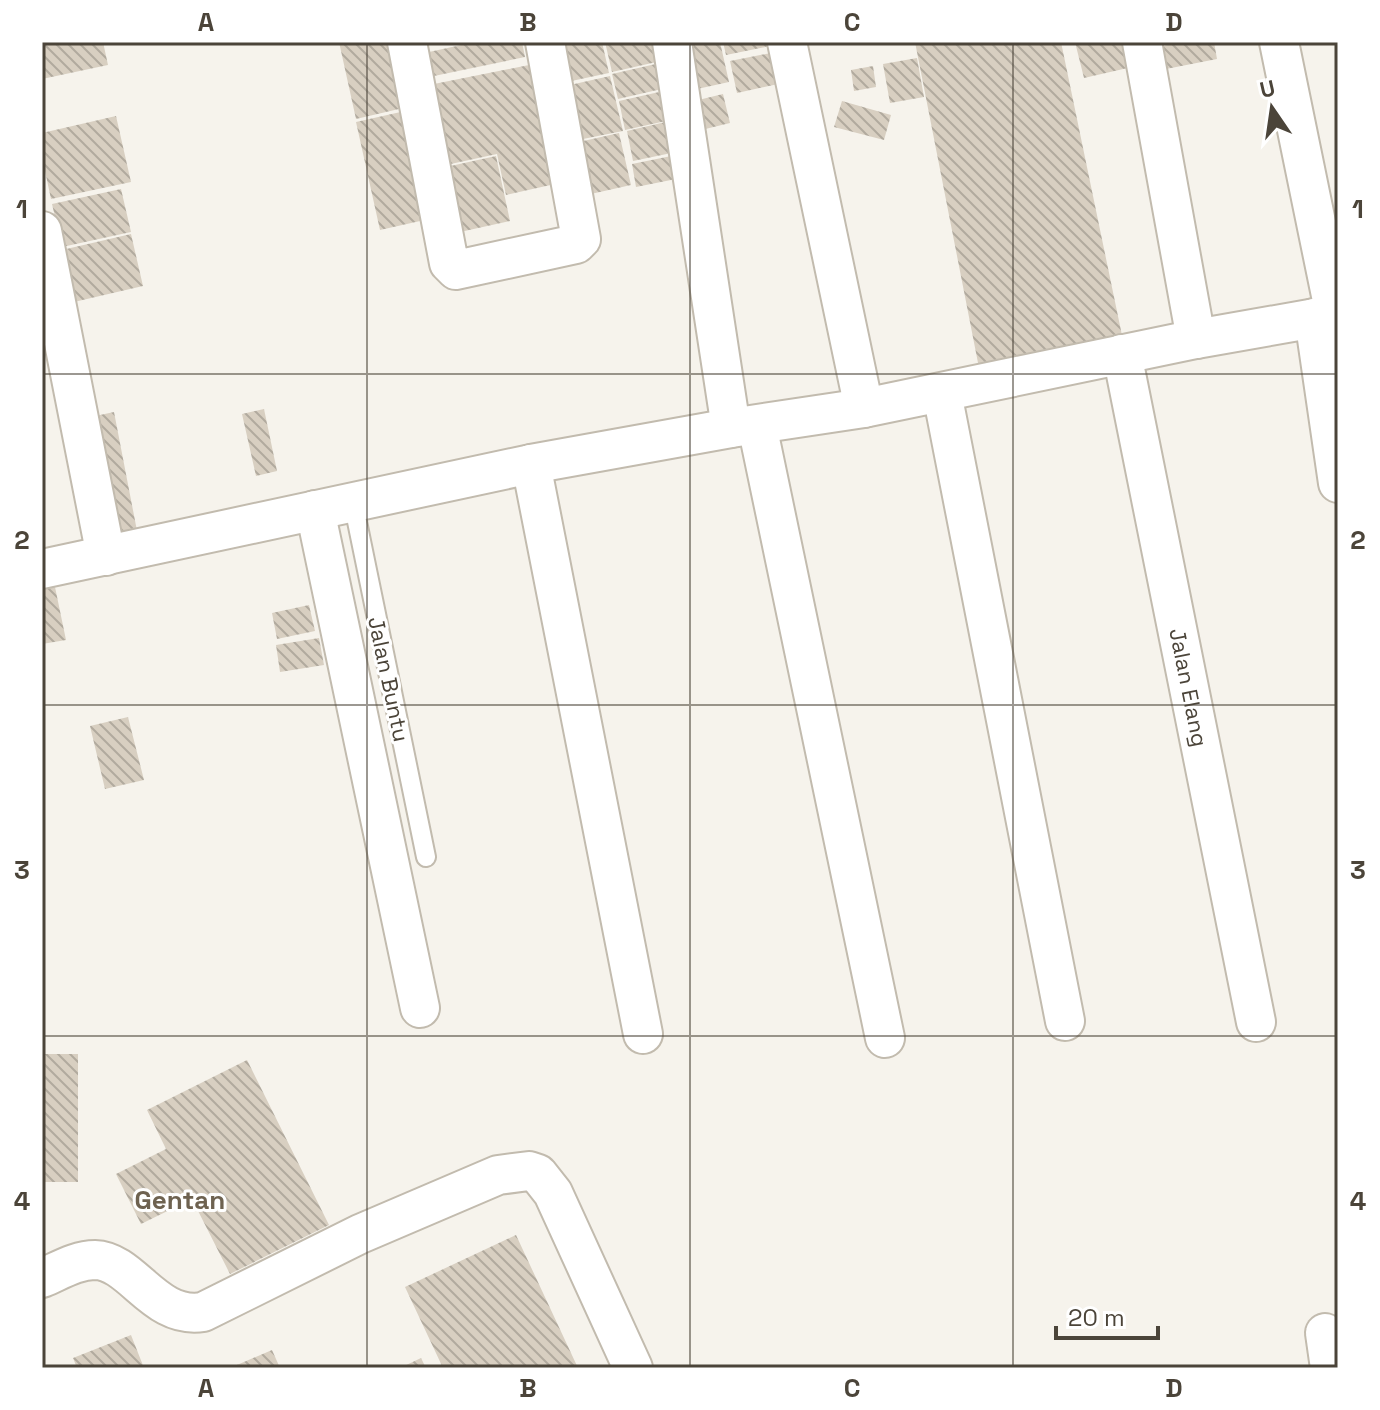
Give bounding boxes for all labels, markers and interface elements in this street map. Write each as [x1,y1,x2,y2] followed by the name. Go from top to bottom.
[198,5,215,39] text: A
[519,5,537,39] text: B
[844,5,860,39] text: C
[1165,5,1183,39] text: D
[1232,68,1312,148] north arrow
[1257,73,1278,104] text: U
[16,192,28,226] text: 1
[1352,192,1364,226] text: 1
[14,523,30,557] text: 2
[1350,523,1366,557] text: 2
[362,614,416,744] street label: Jalan Buntu
[1163,626,1214,749] street label: Jalan Elang
[14,853,30,887] text: 3
[1350,853,1366,887] text: 3
[135,1183,225,1217] district label: Gentan
[14,1184,30,1218] text: 4
[1350,1184,1366,1218] text: 4
[1056,1290,1158,1340] scale bar
[1068,1302,1125,1333] text: 20 m
[198,1371,215,1405] text: A
[519,1371,537,1405] text: B
[844,1371,860,1405] text: C
[1165,1371,1183,1405] text: D

